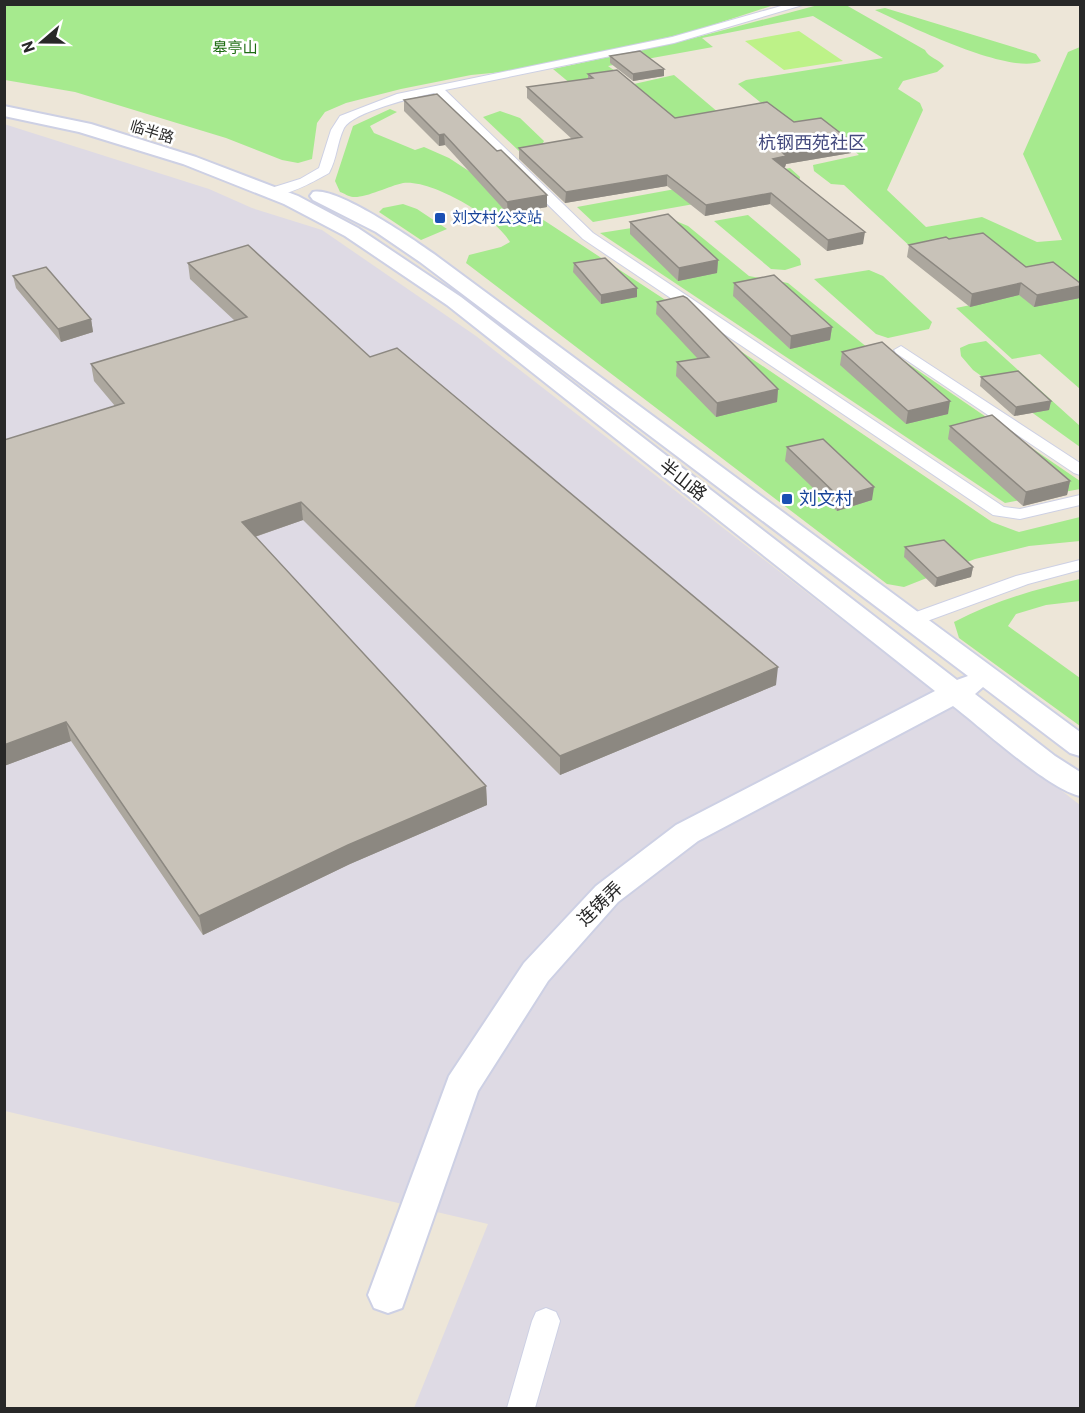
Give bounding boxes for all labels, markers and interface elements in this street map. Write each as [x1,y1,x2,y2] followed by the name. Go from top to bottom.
[12,12,72,72] north arrow
[212,38,258,56] park label: 皋亭山
[17,39,38,56] text: N
[128,116,176,146] street label: 临半路
[758,131,866,153] district label: 杭钢西苑社区
[452,208,542,226] place label: 刘文村公交站
[433,211,447,225] marker: 刘文村公交站
[656,454,712,505] street label: 半山路
[799,487,853,509] place label: 刘文村
[780,492,794,506] marker: 刘文村
[572,877,626,930] street label: 连铸弄

